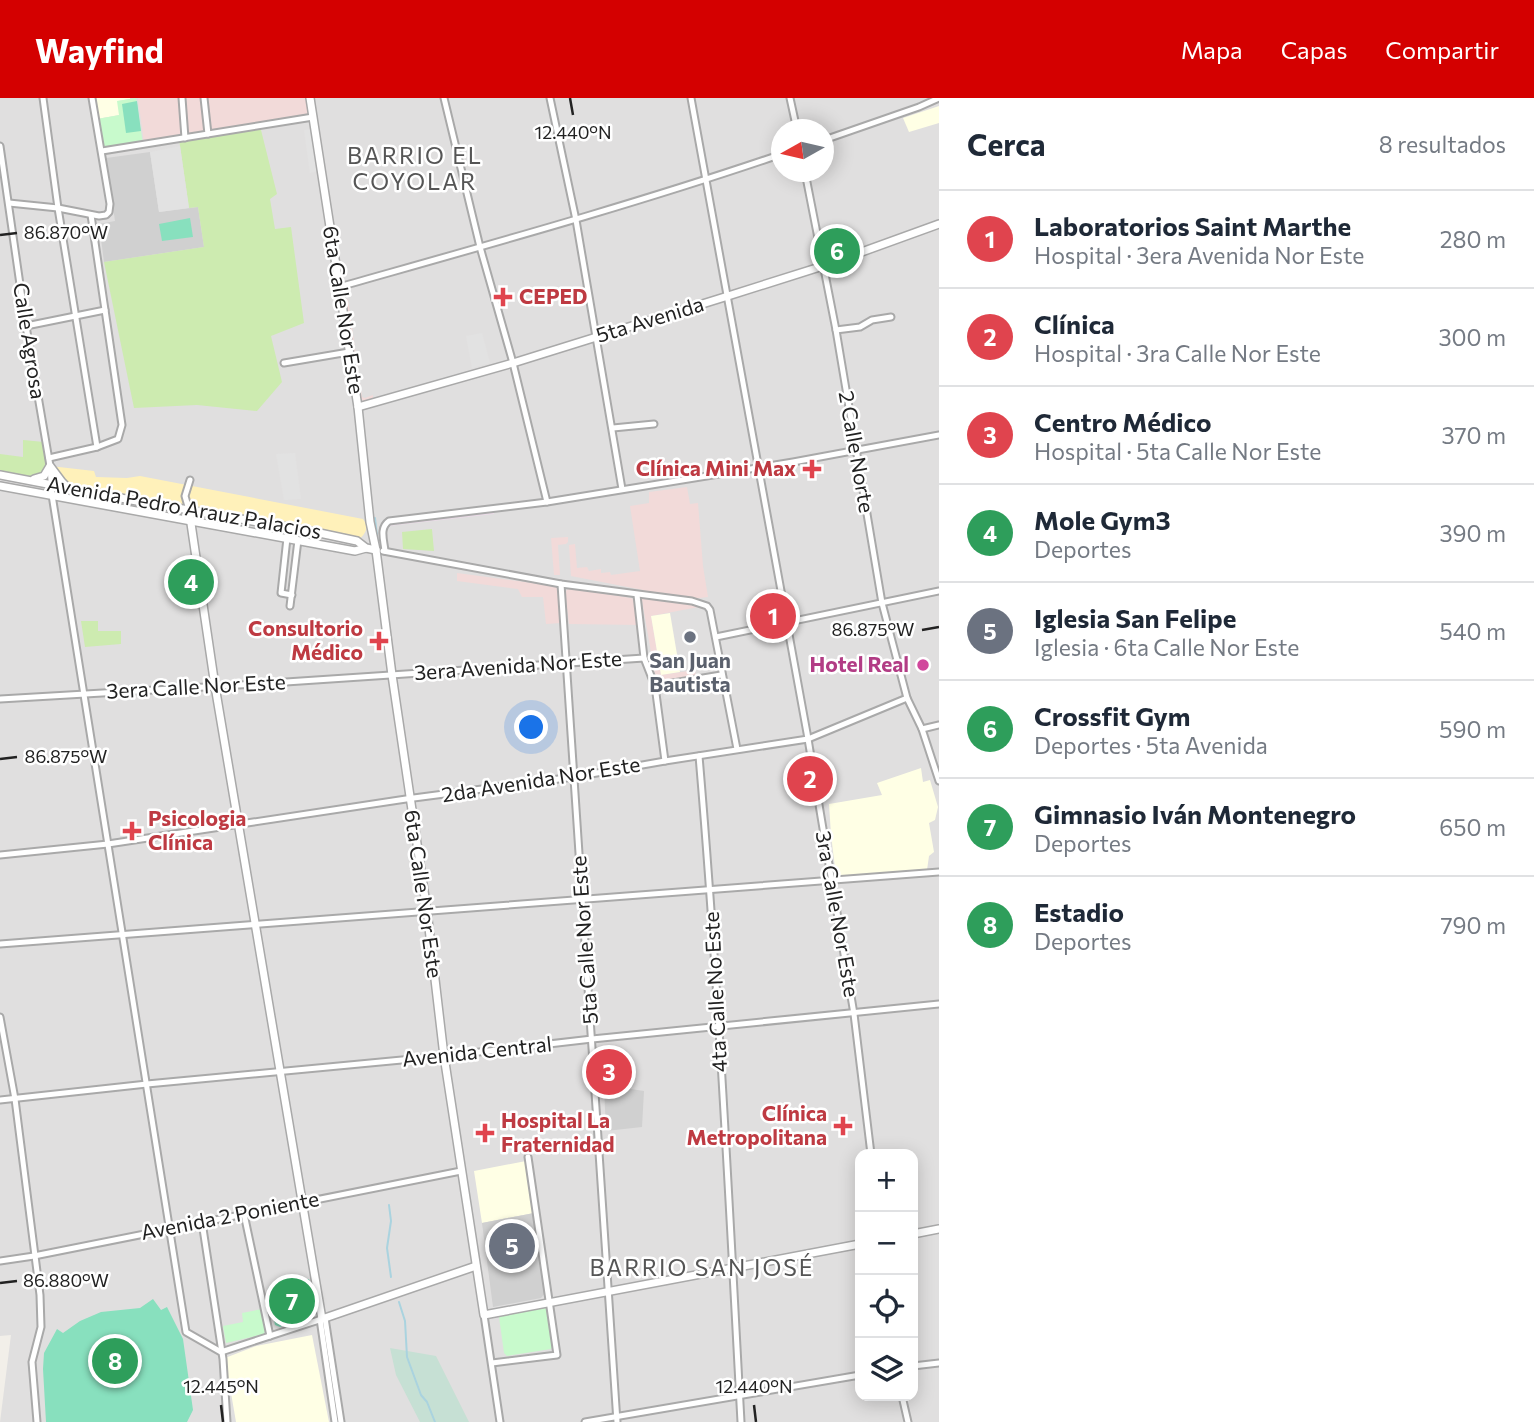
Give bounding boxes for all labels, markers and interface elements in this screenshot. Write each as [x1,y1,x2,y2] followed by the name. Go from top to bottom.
[35,29,164,70] text: Wayfind
[1181,35,1243,64] text: Mapa
[1281,35,1347,64] text: Capas
[1385,35,1499,64] text: Compartir
[771,119,834,182] north arrow
[534,121,612,143] text: 12.440°N
[967,125,1046,162] text: Cerca
[1379,130,1506,158] text: 8 resultados
[347,141,483,195] district label: BARRIO EL COYOLAR
[1034,210,1351,241] text: Laboratorios Saint Marthe
[24,221,108,243] text: 86.870°W
[319,224,370,396] street label: 6ta Calle Nor Este
[814,225,860,277] pin: 6
[985,225,995,253] text: 1
[1440,225,1506,253] text: 280 m
[1034,241,1364,269] text: Hospital · 3era Avenida Nor Este
[9,281,52,401] street label: Calle Agrosa
[519,283,587,308] place label: CEPED
[493,287,513,307] marker: CEPED
[593,290,706,347] street label: 5ta Avenida
[1034,308,1115,339] text: Clínica
[983,323,997,351] text: 2
[1438,323,1506,351] text: 300 m
[1034,339,1321,367] text: Hospital · 3ra Calle Nor Este
[834,389,880,515] street label: 2 Calle Norte
[1034,406,1212,437] text: Centro Médico
[983,421,997,449] text: 3
[1441,421,1506,449] text: 370 m
[1034,437,1321,465] text: Hospital · 5ta Calle Nor Este
[636,455,796,480] place label: Clínica Mini Max
[802,459,822,479] marker: Clínica Mini Max
[45,470,323,543] street label: Avenida Pedro Arauz Palacios
[1034,504,1171,535] text: Mole Gym3
[983,519,997,547] text: 4
[1439,519,1506,547] text: 390 m
[1034,535,1131,563] text: Deportes
[168,556,214,608] pin: 4
[750,590,796,642] pin: 1
[1034,602,1236,633] text: Iglesia San Felipe
[248,615,363,664] place label: Consultorio Médico
[983,617,997,645] text: 5
[1440,617,1506,645] text: 540 m
[832,618,914,640] text: 86.875°W
[682,629,698,645] marker: San Juan Bautista
[369,631,389,651] marker: Consultorio Médico
[1034,633,1299,661] text: Iglesia · 6ta Calle Nor Este
[413,645,623,684] street label: 3era Avenida Nor Este
[649,647,731,696] place label: San Juan Bautista
[810,651,909,676] place label: Hotel Real
[915,657,931,673] marker: Hotel Real
[106,668,286,703] street label: 3era Calle Nor Este
[1034,700,1191,731] text: Crossfit Gym
[514,710,548,744] your location
[983,715,997,743] text: 6
[1439,715,1506,743] text: 590 m
[1034,731,1268,759] text: Deportes · 5ta Avenida
[25,745,107,767] text: 86.875°W
[440,750,642,807] street label: 2da Avenida Nor Este
[787,753,833,805] pin: 2
[1034,798,1356,829] text: Gimnasio Iván Montenegro
[148,805,246,854] place label: Psicologia Clínica
[400,808,449,980] street label: 6ta Calle Nor Este
[984,813,996,841] text: 7
[1439,813,1506,841] text: 650 m
[122,821,142,841] marker: Psicologia Clínica
[812,829,865,999] street label: 3ra Calle Nor Este
[1034,829,1131,857] text: Deportes
[565,855,602,1025] street label: 5ta Calle Nor Este
[1034,896,1124,927] text: Estadio
[698,911,731,1073] street label: 4ta Calle No Este
[983,911,997,939] text: 8
[1440,911,1506,939] text: 790 m
[1034,927,1131,955] text: Deportes
[401,1030,553,1071] street label: Avenida Central
[586,1046,632,1098] pin: 3
[686,1100,827,1149] place label: Clínica Metropolitana
[501,1107,615,1156] place label: Hospital La Fraternidad
[833,1116,853,1136] marker: Clínica Metropolitana
[475,1123,495,1143] marker: Hospital La Fraternidad
[855,1149,918,1401] map controls
[855,1149,918,1212] button: +
[139,1185,321,1244] street label: Avenida 2 Poniente
[855,1212,918,1275] button: −
[489,1220,535,1272] pin: 5
[590,1253,814,1281] district label: BARRIO SAN JOSÉ
[23,1269,109,1291] text: 86.880°W
[269,1275,315,1327] pin: 7
[855,1275,918,1338] button: locate
[92,1335,138,1387] pin: 8
[855,1338,918,1401] button: layers
[183,1375,259,1397] text: 12.445°N
[715,1375,793,1397] text: 12.440°N

